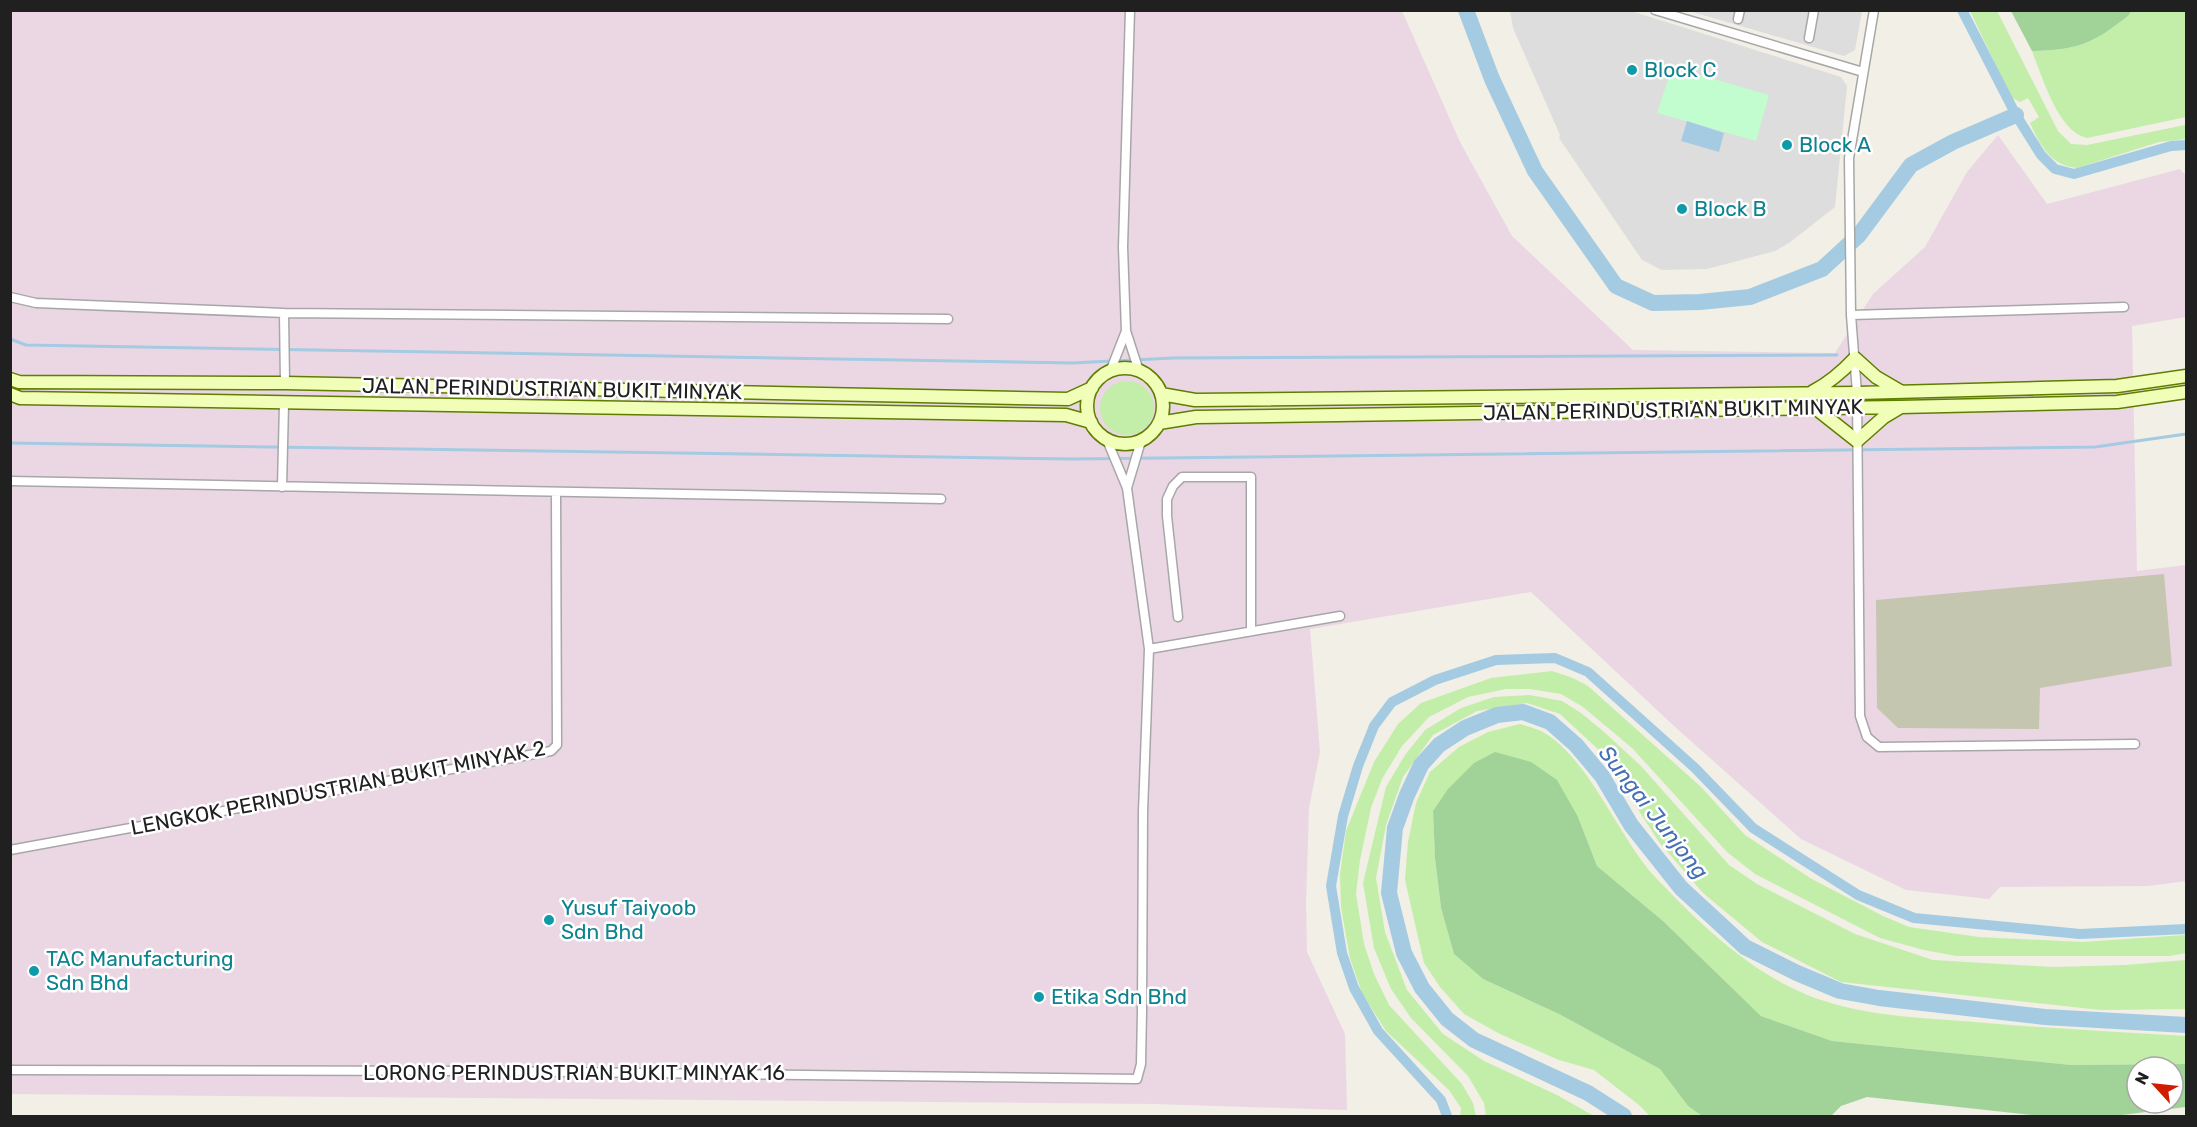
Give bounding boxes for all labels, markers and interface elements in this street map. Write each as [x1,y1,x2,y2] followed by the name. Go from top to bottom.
[1644,57,1717,82] place label: Block C
[1625,63,1639,77] marker: Block C
[1799,132,1871,157] place label: Block A
[1780,138,1794,152] marker: Block A
[1694,196,1767,221] place label: Block B
[1675,202,1689,216] marker: Block B
[362,373,743,404] street label: JALAN PERINDUSTRIAN BUKIT MINYAK
[1483,394,1864,425] street label: JALAN PERINDUSTRIAN BUKIT MINYAK
[128,735,547,840] street label: LENGKOK PERINDUSTRIAN BUKIT MINYAK 2
[1593,740,1714,884] water label: Sungai Junjong
[561,895,696,944] place label: Yusuf Taiyoob Sdn Bhd
[542,913,556,927] marker: Yusuf Taiyoob Sdn Bhd
[46,946,233,995] place label: TAC Manufacturing Sdn Bhd
[27,964,41,978] marker: TAC Manufacturing Sdn Bhd
[1051,984,1187,1009] place label: Etika Sdn Bhd
[1032,990,1046,1004] marker: Etika Sdn Bhd
[2125,1055,2185,1115] north arrow
[363,1060,785,1085] street label: LORONG PERINDUSTRIAN BUKIT MINYAK 16
[2131,1069,2153,1088] text: N

